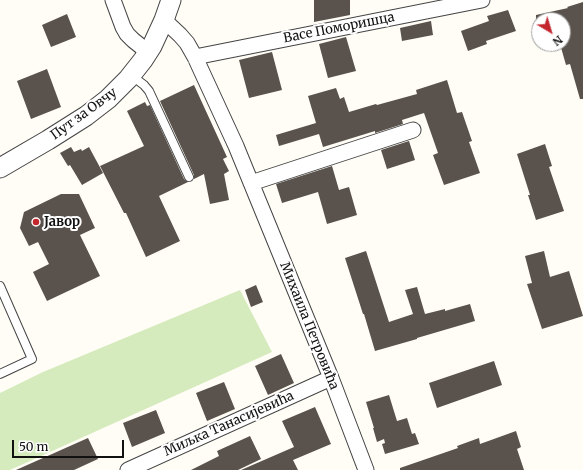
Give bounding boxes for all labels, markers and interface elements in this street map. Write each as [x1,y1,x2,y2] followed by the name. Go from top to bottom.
[282,10,396,46] street label: Васе Поморишца
[531,12,571,52] north arrow
[550,32,566,49] text: N
[48,85,120,143] street label: Пут за Овчу
[44,214,80,230] place label: Јавор
[31,217,41,227] marker: Јавор
[276,260,342,392] street label: Михаила Петровића
[162,388,296,460] street label: Миљка Танасијевића
[14,432,126,458] scale bar
[19,439,48,454] text: 50 m

